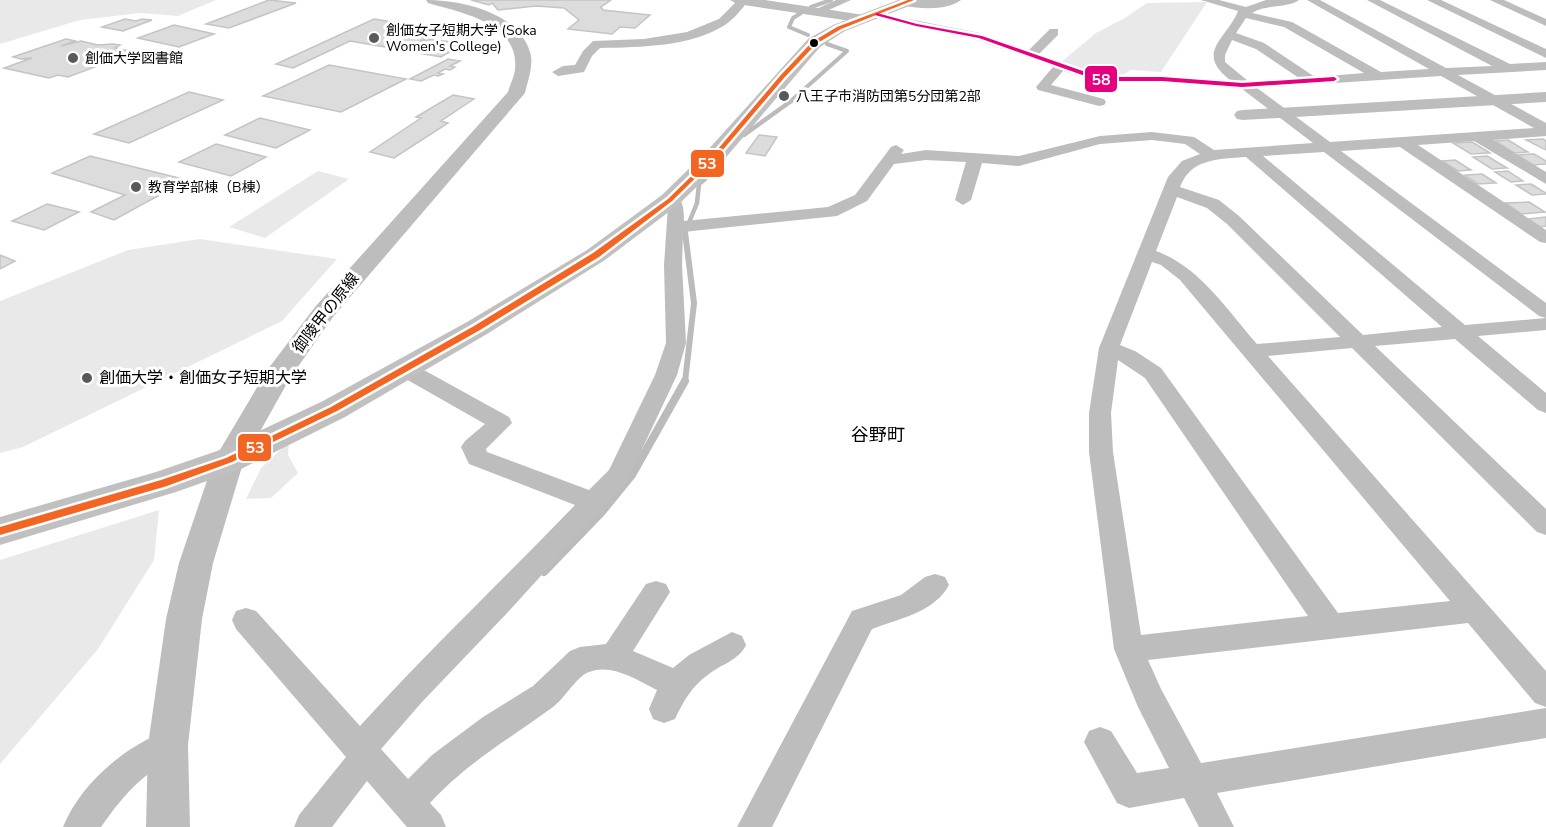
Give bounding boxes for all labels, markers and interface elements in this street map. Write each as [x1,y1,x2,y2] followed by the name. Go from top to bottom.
[386,21,537,56] place label: 創価女子短期大学 (Soka Women's College)
[367,31,381,45] marker: 創価女子短期大学 (Soka Women's College)
[808,37,820,49] unlabelled marker
[85,49,183,68] place label: 創価大学図書館
[66,51,80,65] marker: 創価大学図書館
[1084,65,1118,93] line badge: 58
[1091,69,1111,91] text: 58
[796,87,981,106] place label: 八王子市消防団第5分団第2部
[777,89,791,103] marker: 八王子市消防団第5分団第2部
[690,149,725,178] line badge: 53
[697,153,717,175] text: 53
[148,178,269,197] place label: 教育学部棟（B棟）
[129,180,143,194] marker: 教育学部棟（B棟）
[288,268,364,358] street label: 御陵甲の原線
[99,367,307,389] place label: 創価大学・創価女子短期大学
[80,371,94,385] marker: 創価大学・創価女子短期大学
[851,423,905,447] district label: 谷野町
[237,433,272,462] line badge: 53
[245,437,265,459] text: 53

